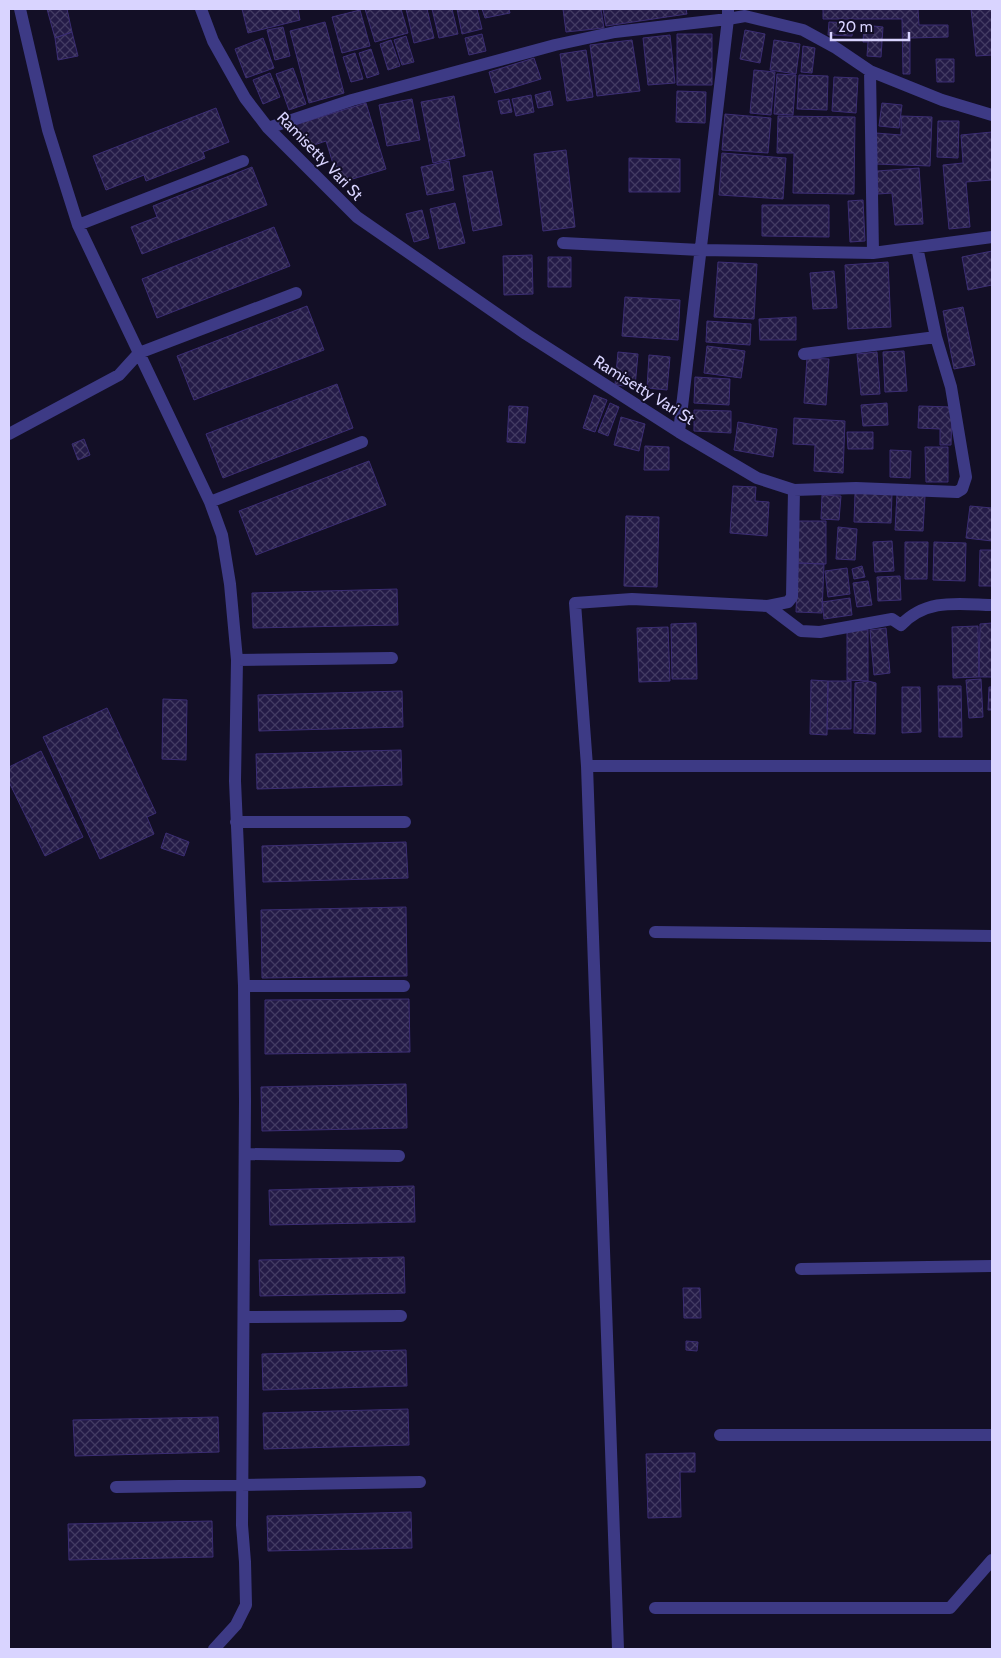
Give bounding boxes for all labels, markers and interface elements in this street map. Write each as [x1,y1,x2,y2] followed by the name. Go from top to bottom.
[831,10,908,42] scale bar
[838,18,873,36] text: 20 m
[273,108,367,205] street label: Ramisetty Vari St
[590,351,698,429] street label: Ramisetty Vari St

